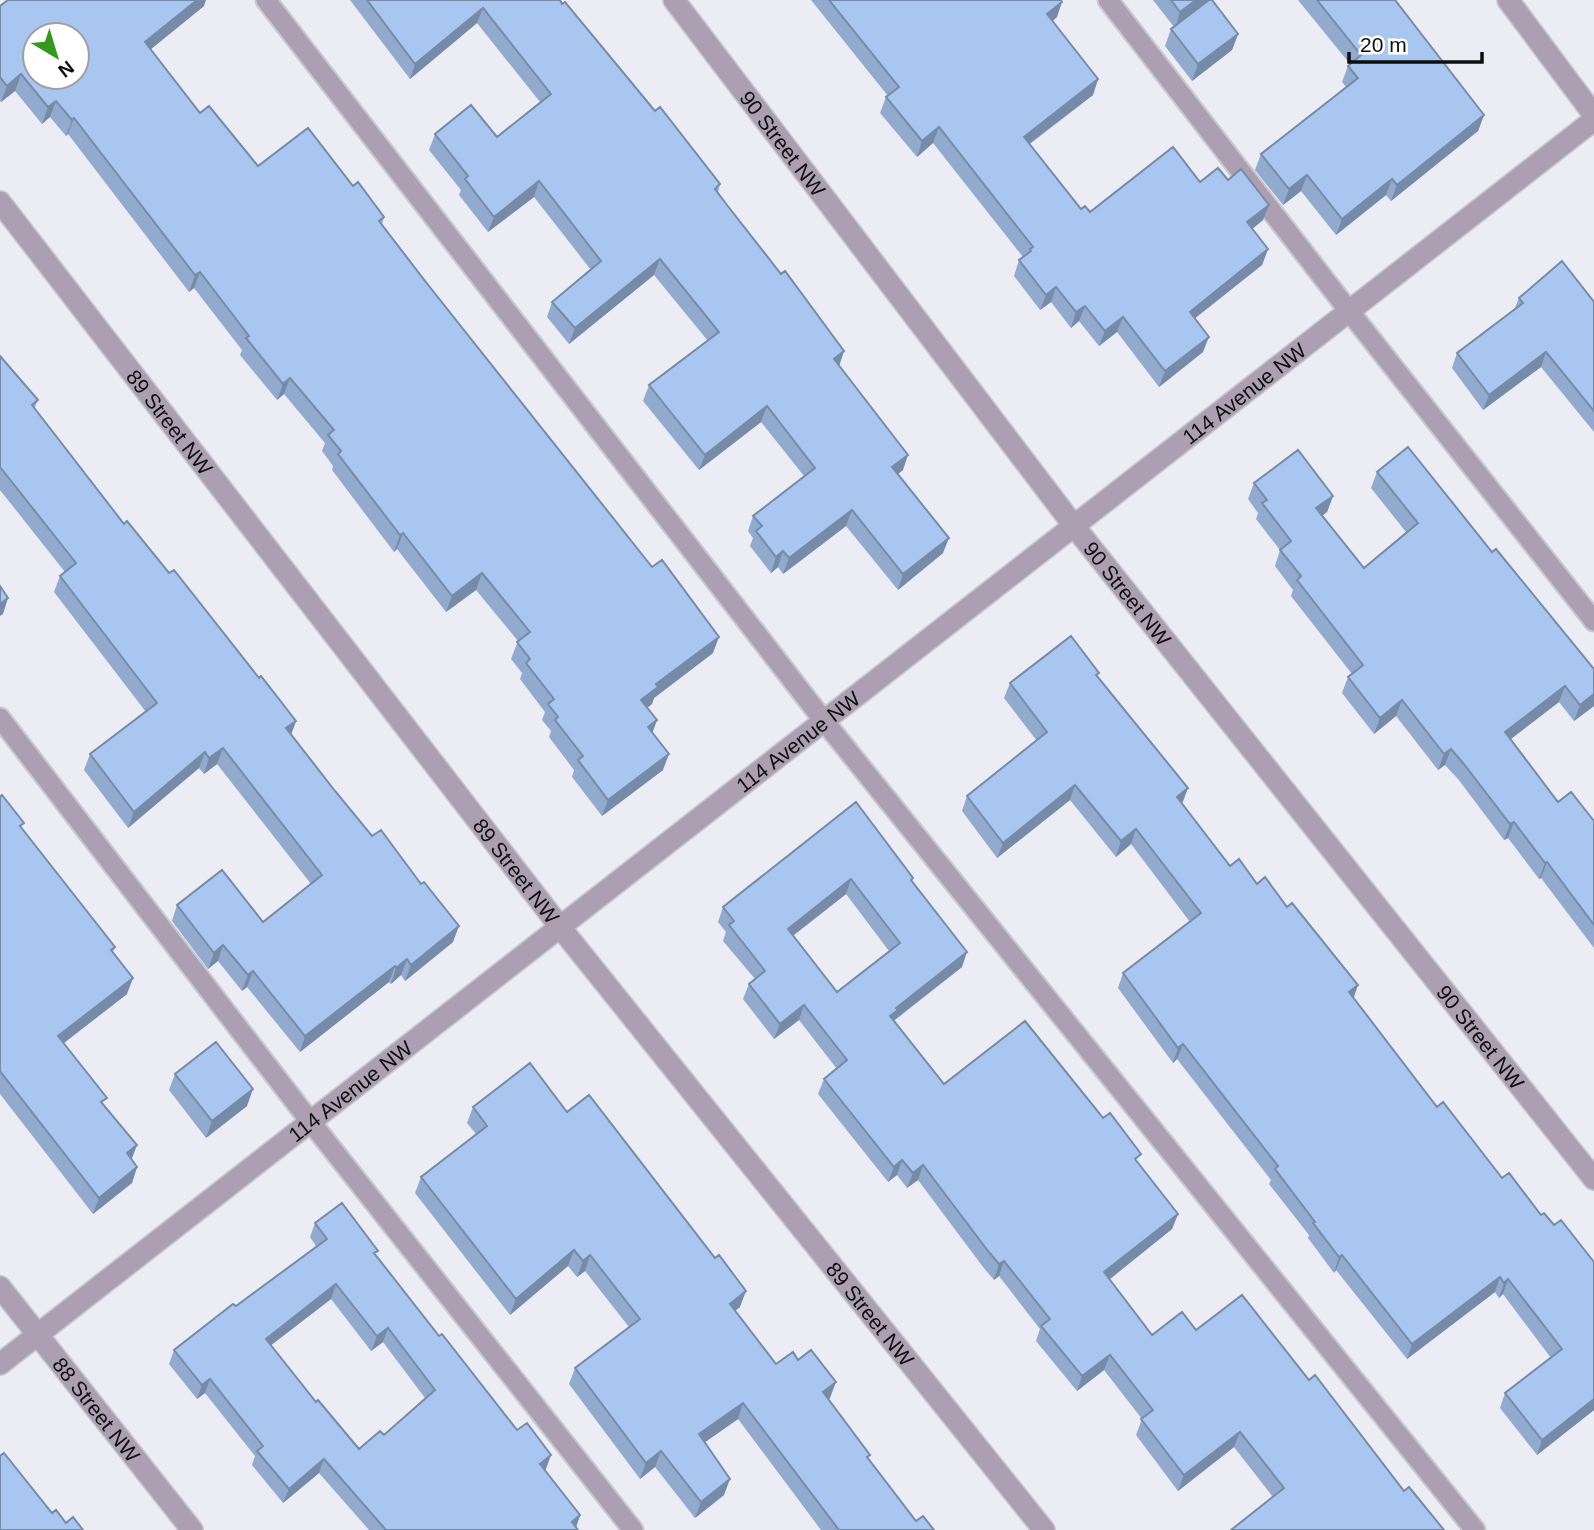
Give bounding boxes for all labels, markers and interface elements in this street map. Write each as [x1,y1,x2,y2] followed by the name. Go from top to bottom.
[21,21,91,91] north arrow
[1349,21,1482,65] scale bar
[1360,33,1407,56] text: 20 m
[54,57,78,82] text: N
[736,86,830,201] street label: 90 Street NW
[1178,338,1310,448] street label: 114 Avenue NW
[122,365,218,479] street label: 89 Street NW
[1079,537,1176,650] street label: 90 Street NW
[732,686,864,797] street label: 114 Avenue NW
[469,814,564,928] street label: 89 Street NW
[1433,980,1529,1094] street label: 90 Street NW
[284,1036,416,1146] street label: 114 Avenue NW
[822,1257,919,1370] street label: 89 Street NW
[49,1353,145,1466] street label: 88 Street NW

